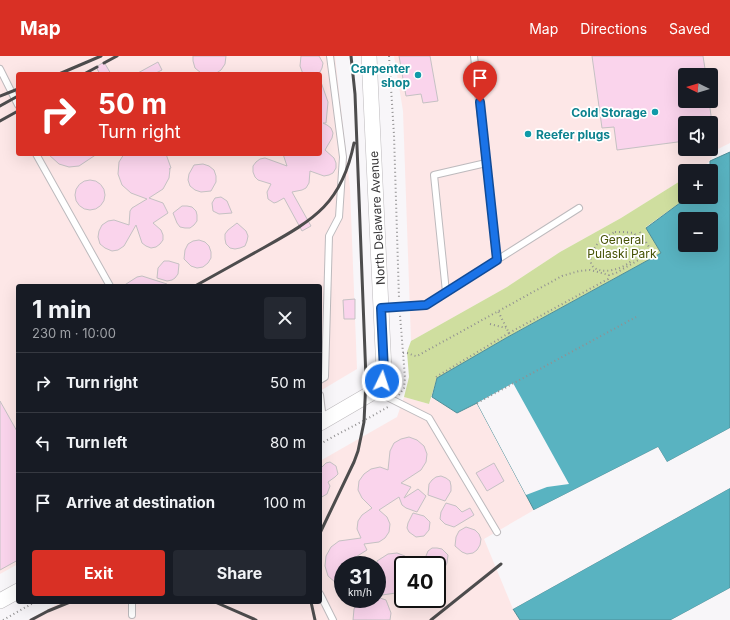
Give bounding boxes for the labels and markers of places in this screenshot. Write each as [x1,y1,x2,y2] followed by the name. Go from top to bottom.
[351,61,410,90] place label: Carpenter shop
[463,61,497,102] pin
[413,70,423,80] marker: Carpenter shop
[571,105,647,120] place label: Cold Storage
[650,107,660,117] marker: Cold Storage
[536,127,610,142] place label: Reefer plugs
[523,129,533,139] marker: Reefer plugs

